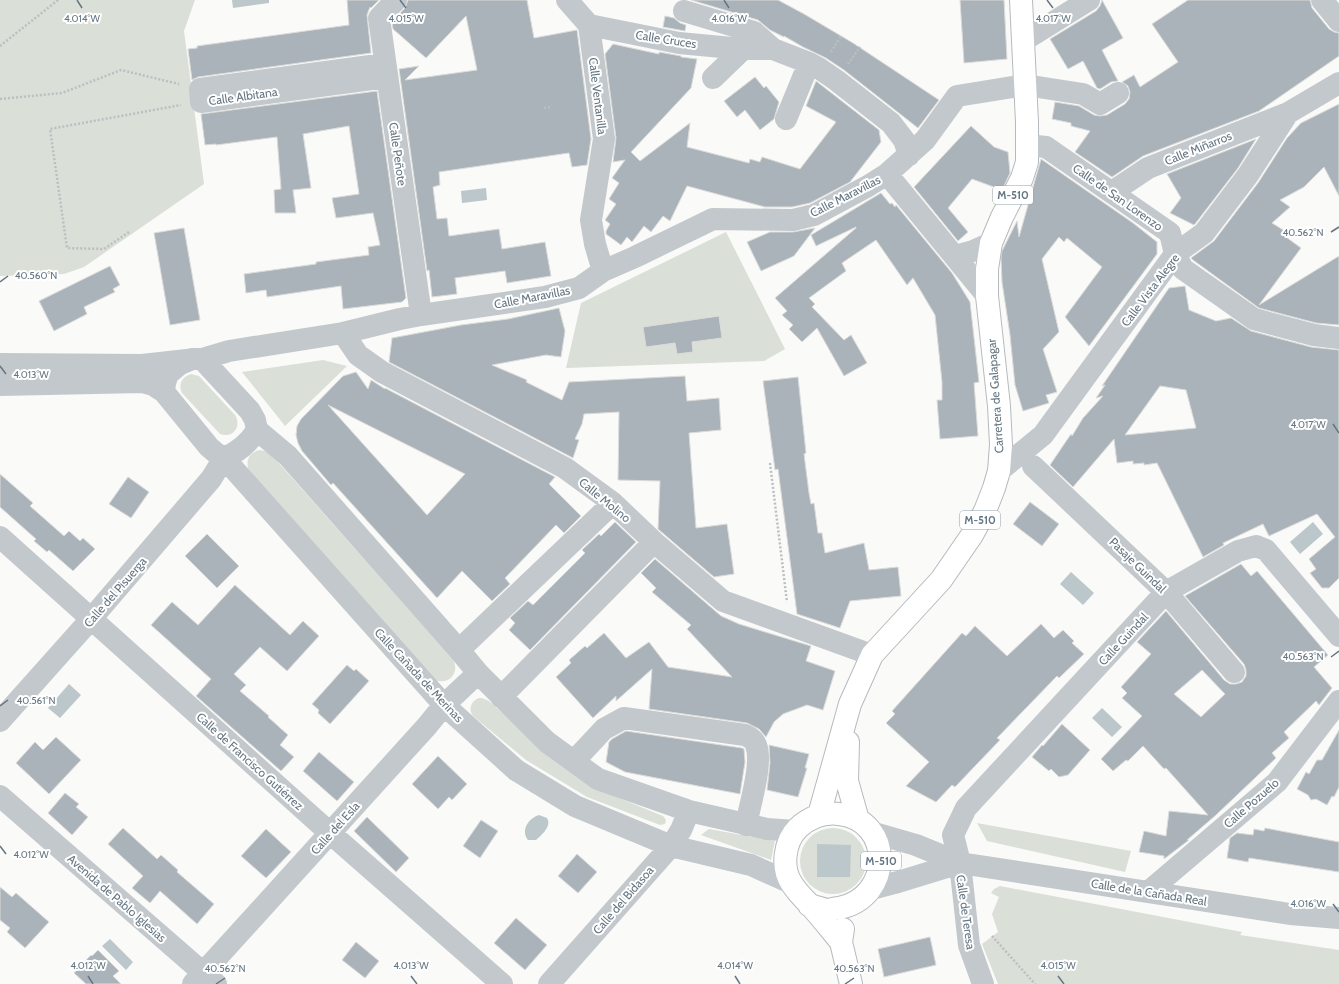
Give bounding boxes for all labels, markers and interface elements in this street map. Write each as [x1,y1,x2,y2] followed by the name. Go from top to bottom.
[64,12,100,25] text: 4.014°W
[388,12,424,25] text: 4.015°W
[711,12,747,25] text: 4.016°W
[1035,12,1071,25] text: 4.017°W
[634,27,698,51] street label: Calle Cruces
[586,57,610,136] street label: Calle Ventanilla
[208,84,279,108] street label: Calle Albitana
[386,121,410,187] street label: Calle Peñote
[1162,128,1234,168] street label: Calle Miñarros
[1070,160,1166,234] street label: Calle de San Lorenzo
[807,172,883,220] street label: Calle Maravillas
[993,186,1033,204] road number: M-510
[1283,226,1323,239] text: 40.562°N
[1118,251,1182,329] street label: Calle Vista Alegre
[15,269,57,282] text: 40.560°N
[493,282,571,312] street label: Calle Maravillas
[983,338,1006,454] street label: Carretera de Galapagar
[13,368,49,381] text: 4.013°W
[1290,418,1326,431] text: 4.017°W
[576,475,634,526] street label: Calle Molino
[960,511,1000,529] road number: M-510
[1106,534,1170,596] street label: Pasaje Guindal
[80,554,150,630] street label: Calle del Pisuerga
[1095,609,1151,668] street label: Calle Guindal
[371,625,467,725] street label: Calle Cañada de Merinas
[1282,650,1324,663] text: 40.563°N
[17,694,55,707] text: 40.561°N
[193,709,307,813] street label: Calle de Francisco Gutiérrez
[1220,775,1282,831] street label: Calle Pozuelo
[307,798,363,858] street label: Calle del Esla
[13,848,49,861] text: 4.012°W
[65,851,169,945] street label: Avenida de Pablo Iglesias
[861,852,901,870] road number: M-510
[589,863,657,937] street label: Calle del Bidasoa
[953,874,979,951] street label: Calle de Teresa
[1090,875,1208,909] street label: Calle de la Cañada Real
[1290,897,1326,910] text: 4.016°W
[70,959,106,972] text: 4.012°W
[393,959,429,972] text: 4.013°W
[717,959,753,972] text: 4.014°W
[1040,959,1076,972] text: 4.015°W
[205,962,245,975] text: 40.562°N
[833,962,875,975] text: 40.563°N

